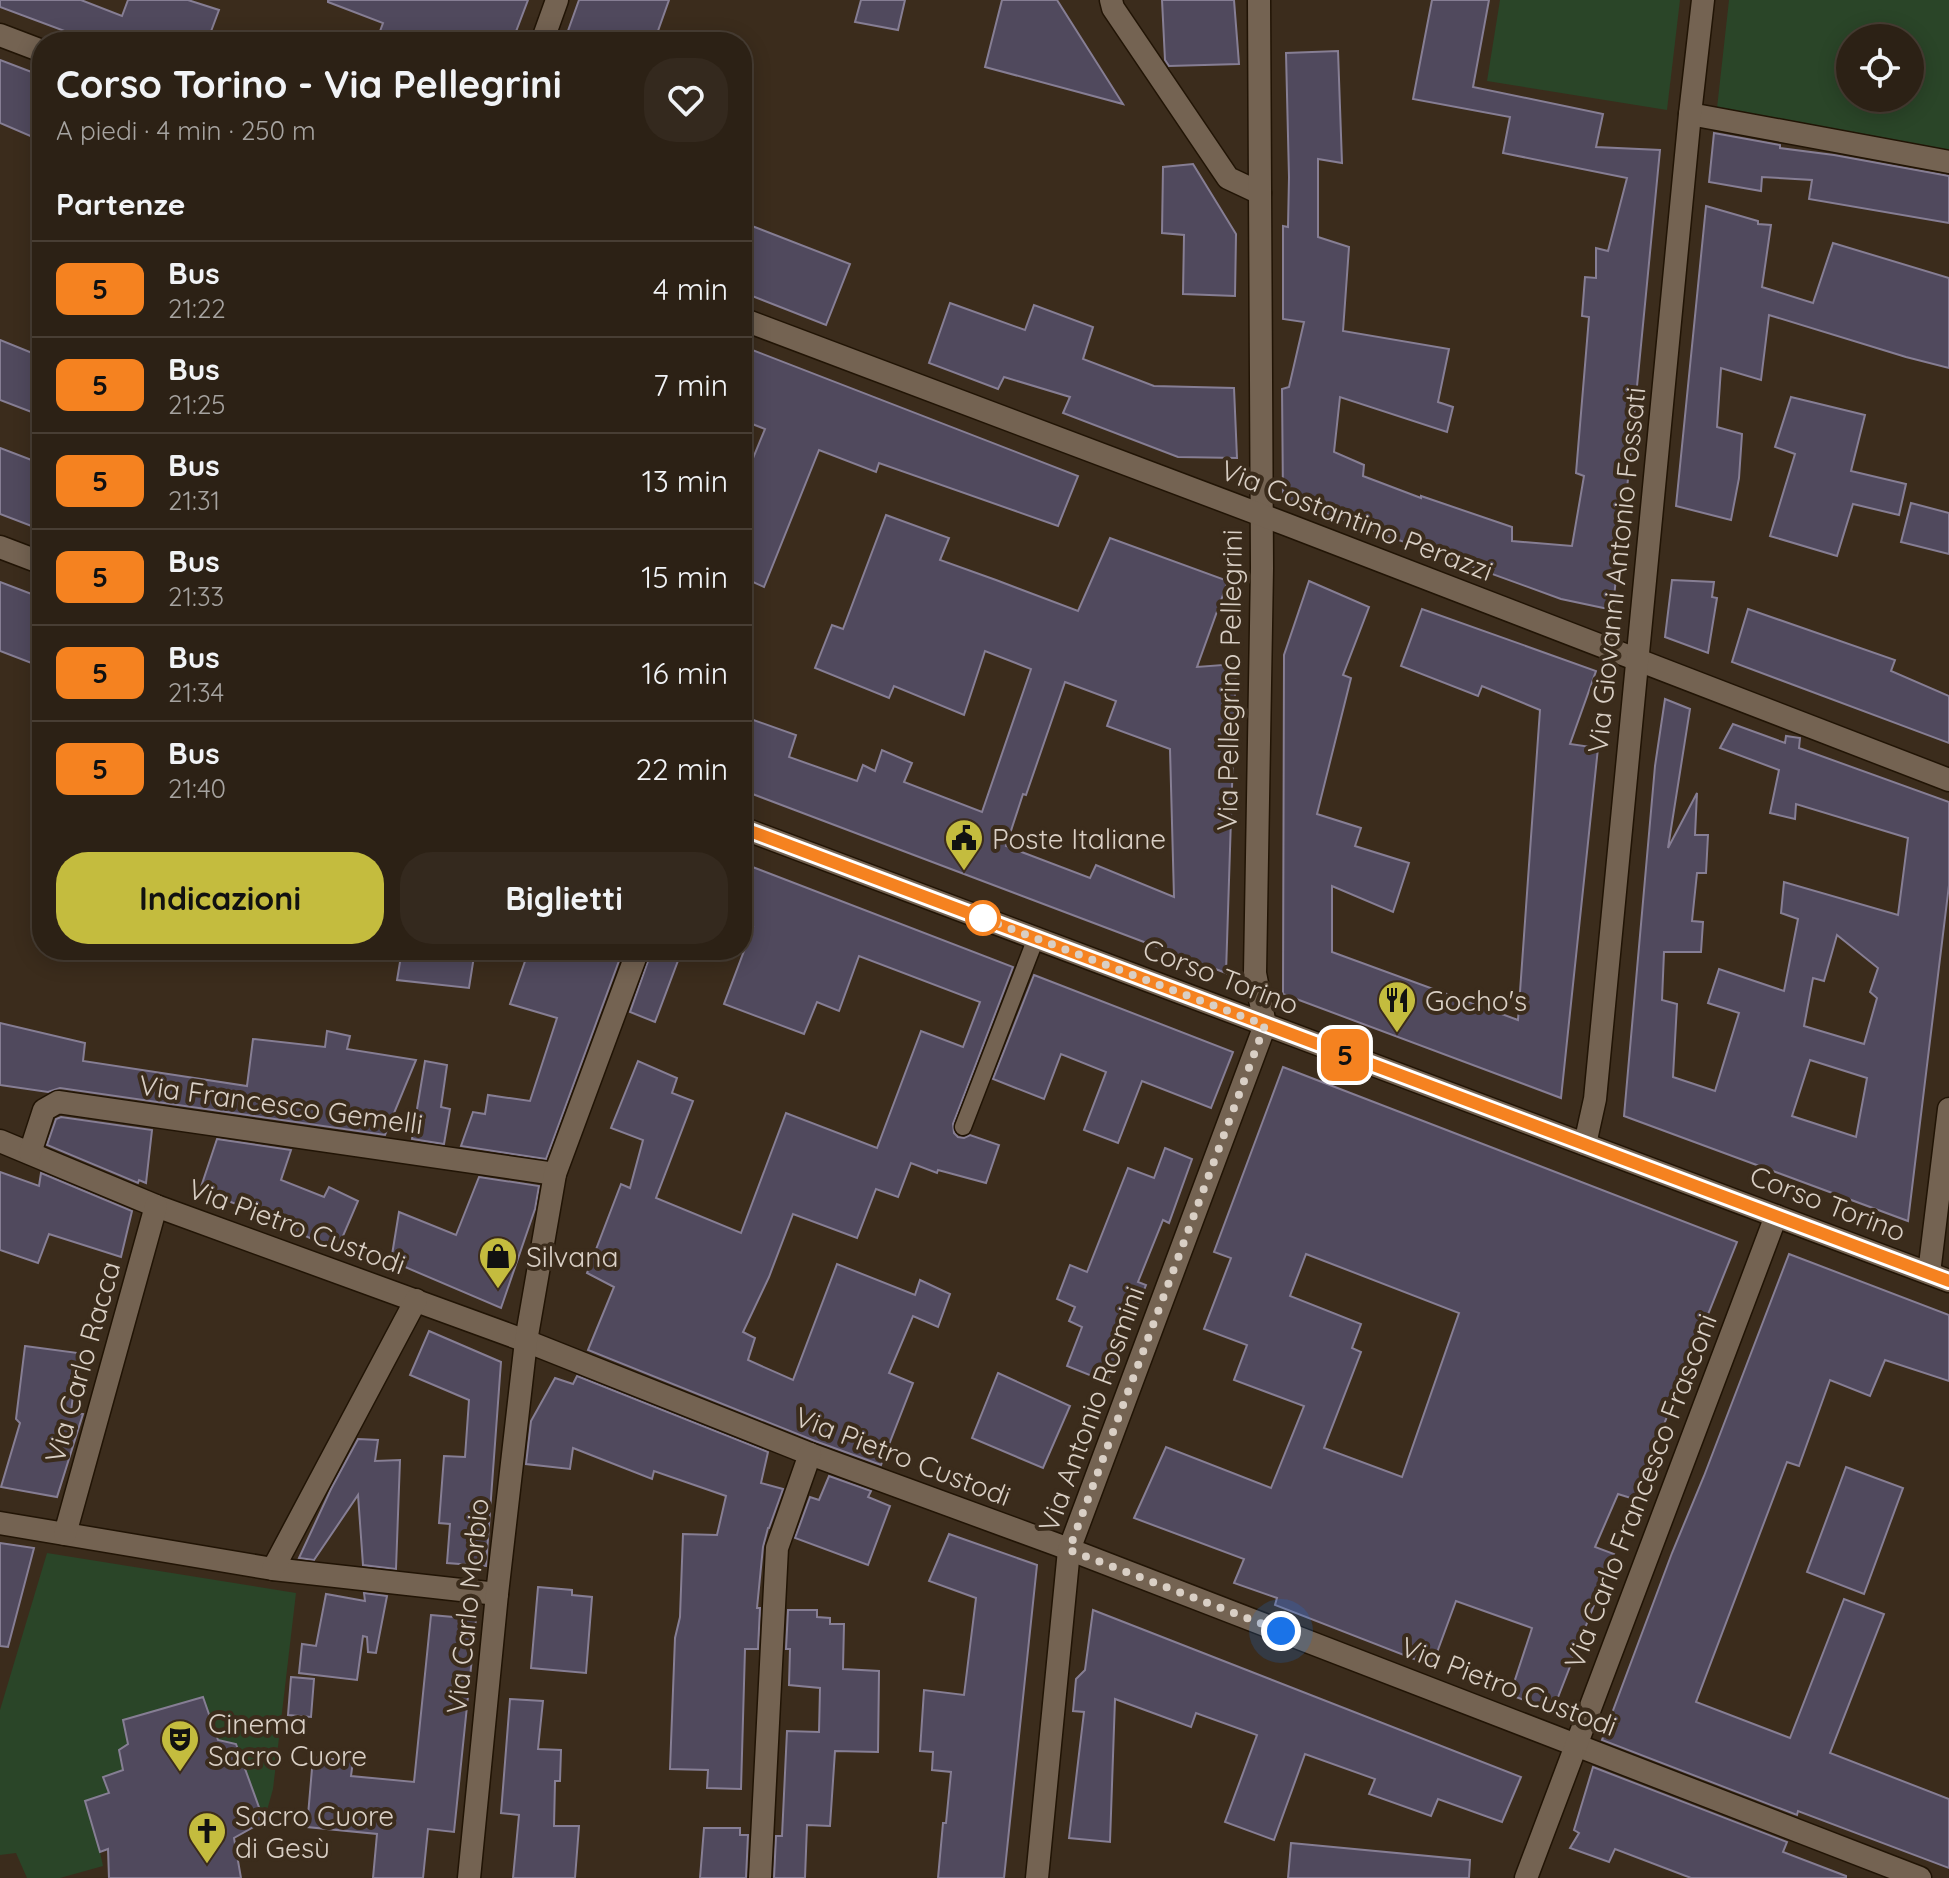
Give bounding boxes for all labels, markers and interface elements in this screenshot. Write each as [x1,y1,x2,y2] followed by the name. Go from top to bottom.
[1836,24,1924,112] map controls
[1836,24,1924,112] button: locate
[644,58,728,142] button: heart
[56,60,562,108] text: Corso Torino - Via Pellegrini
[56,114,316,147] text: A piedi · 4 min · 250 m
[56,185,185,223] text: Partenze
[168,254,220,292] text: Bus
[653,270,728,308] text: 4 min
[92,271,108,306] text: 5
[168,292,226,325] text: 21:22
[168,350,220,388] text: Bus
[653,366,728,404] text: 7 min
[92,367,108,402] text: 5
[1579,385,1653,755] street label: Via Giovanni Antonio Fossati
[168,388,225,421] text: 21:25
[168,446,220,484] text: Bus
[1216,452,1498,588] street label: Via Costantino Perazzi
[642,462,728,500] text: 13 min
[92,463,108,498] text: 5
[168,484,220,517] text: 21:31
[1209,529,1249,831] street label: Via Pellegrino Pellegrini
[168,542,220,580] text: Bus
[641,558,728,596] text: 15 min
[92,559,108,594] text: 5
[168,580,224,613] text: 21:33
[168,638,220,676] text: Bus
[641,654,728,692] text: 16 min
[92,655,108,690] text: 5
[168,676,224,709] text: 21:34
[168,734,220,772] text: Bus
[635,750,728,788] text: 22 min
[92,751,108,786] text: 5
[168,772,226,805] text: 21:40
[943,817,985,872] public building icon: Poste Italiane
[992,821,1166,856] place label: Poste Italiane
[56,852,384,944] button: Indicazioni
[400,852,728,944] button: Biglietti
[966,901,1000,935] unlabelled marker
[1138,930,1304,1022] street label: Corso Torino
[1376,979,1418,1034] restaurant icon: Gocho's
[1425,983,1527,1018] place label: Gocho's
[1319,1029,1371,1081] line badge: 5
[1337,1037,1353,1072] text: 5
[137,1067,425,1141] street label: Via Francesco Gemelli
[1745,1157,1911,1249] street label: Corso Torino
[184,1170,410,1282] street label: Via Pietro Custodi
[477,1235,519,1290] shop icon: Silvana
[526,1239,618,1274] place label: Silvana
[37,1257,127,1467] street label: Via Carlo Racca
[1030,1281,1152,1537] street label: Via Antonio Rosmini
[1556,1309,1724,1673] street label: Via Carlo Francesco Frasconi
[790,1399,1016,1513] street label: Via Pietro Custodi
[438,1496,496,1716] street label: Via Carlo Morbio
[1261,1611,1301,1651] your location
[1396,1629,1622,1743] street label: Via Pietro Custodi
[208,1706,367,1773] place label: Cinema Sacro Cuore
[159,1718,201,1773] theatre icon: Cinema Sacro Cuore
[235,1798,394,1865] place label: Sacro Cuore di Gesù
[186,1810,228,1865] church icon: Sacro Cuore di Gesù

